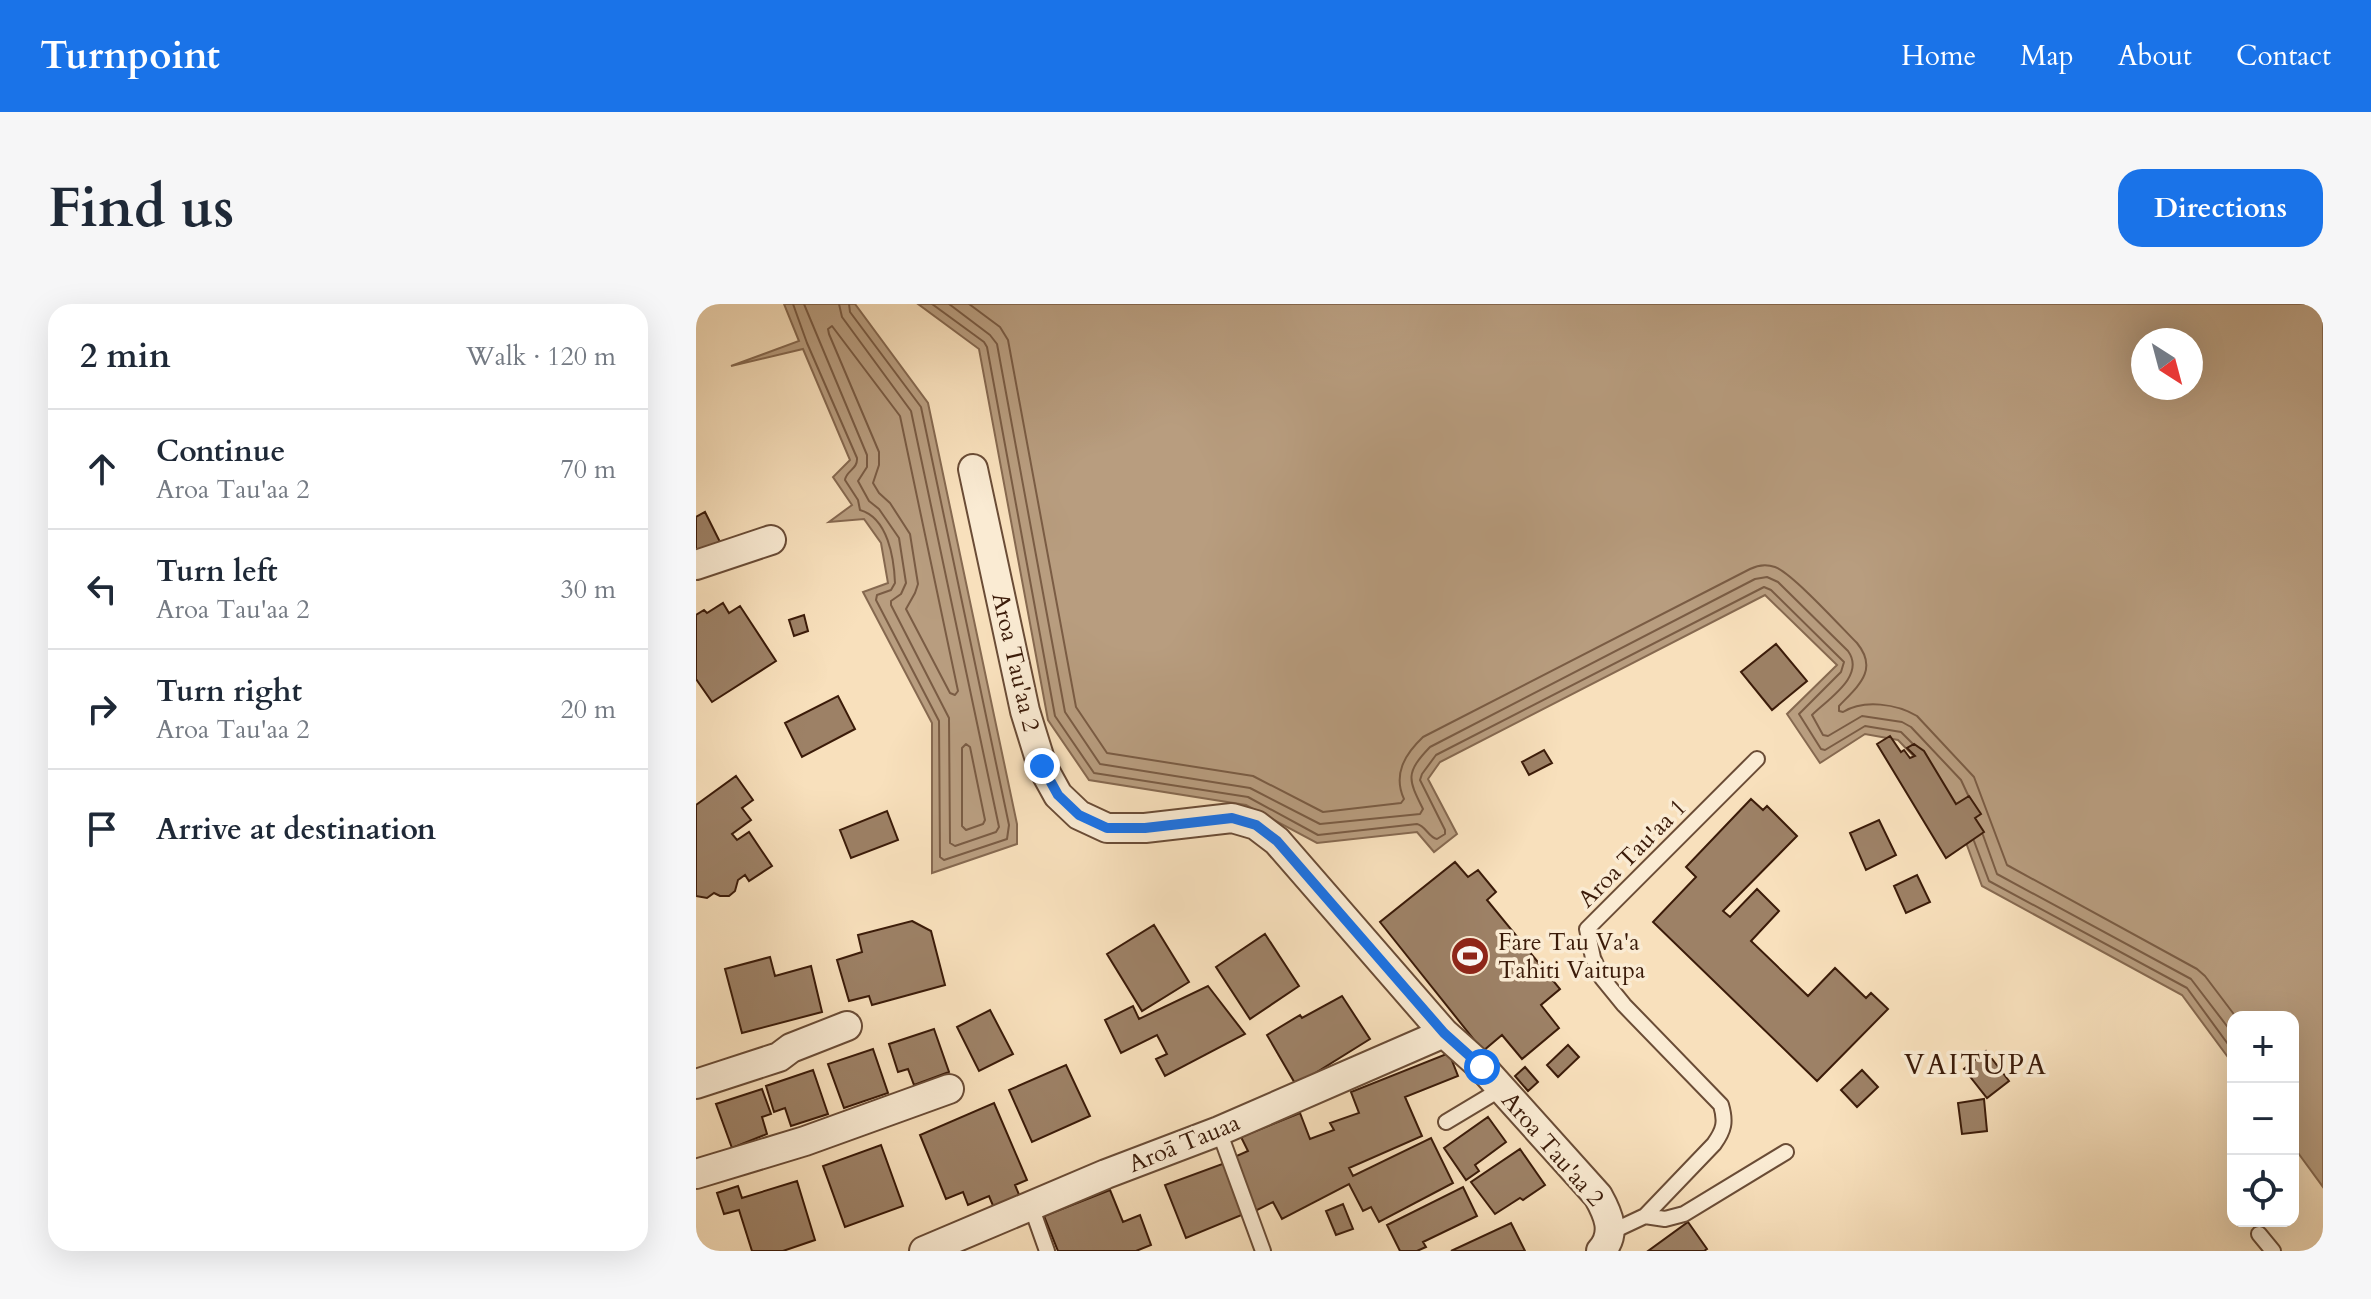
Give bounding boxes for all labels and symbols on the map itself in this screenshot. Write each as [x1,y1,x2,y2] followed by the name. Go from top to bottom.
[2131,328,2203,400] north arrow
[983,589,1048,735] street label: Aroa Tau'aa 2
[1024,748,1060,784] route end
[1571,792,1694,915] street label: Aroa Tau'aa 1
[1498,926,1646,987] place label: Fare Tau Va'a Tahiti Vaitupa
[1449,935,1491,977] sports icon: Fare Tau Va'a Tahiti Vaitupa
[1904,1046,2048,1084] district label: VAITUPA
[1464,1049,1500,1085] route start
[1494,1085,1612,1214] street label: Aroa Tau'aa 2
[1124,1106,1245,1181] street label: Aroā Tauaa

